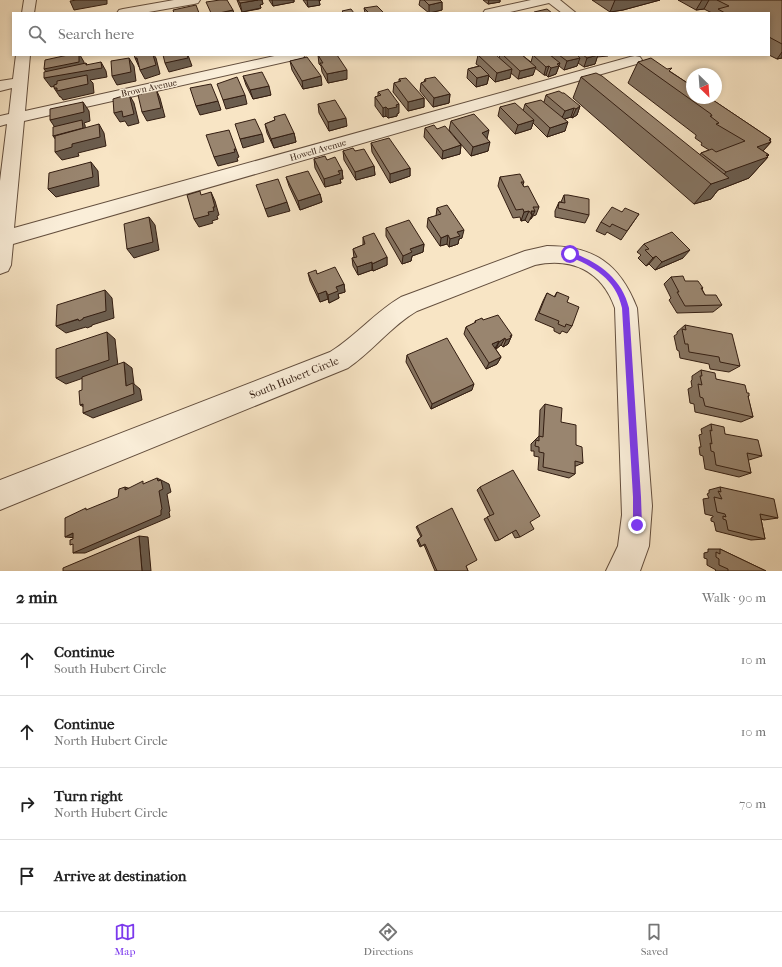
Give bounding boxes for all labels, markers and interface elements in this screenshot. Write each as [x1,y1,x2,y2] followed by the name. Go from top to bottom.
[12,12,770,56] search box
[26,23,48,45] icon: search
[58,25,134,43] text: Search here
[686,68,722,104] north arrow
[120,77,178,99] street label: Brown Avenue
[289,137,348,163] street label: Howell Avenue
[561,245,579,263] route start
[247,354,341,402] street label: South Hubert Circle
[628,516,646,534] route end
[16,587,57,607] text: 2 min
[702,590,766,605] text: Walk · 90 m
[54,643,114,661] text: Continue
[16,649,38,671] icon: ahead
[741,652,766,667] text: 10 m
[54,661,167,676] text: South Hubert Circle
[54,715,114,733] text: Continue
[16,721,38,743] icon: ahead
[741,724,766,739] text: 10 m
[54,733,168,748] text: North Hubert Circle
[54,787,123,805] text: Turn right
[16,793,38,815] icon: right
[739,796,766,811] text: 70 m
[54,805,168,820] text: North Hubert Circle
[16,865,38,887] icon: arrive
[54,867,186,885] text: Arrive at destination
[114,921,136,958] tab: Map
[364,921,413,958] tab: Directions
[641,921,668,958] tab: Saved

